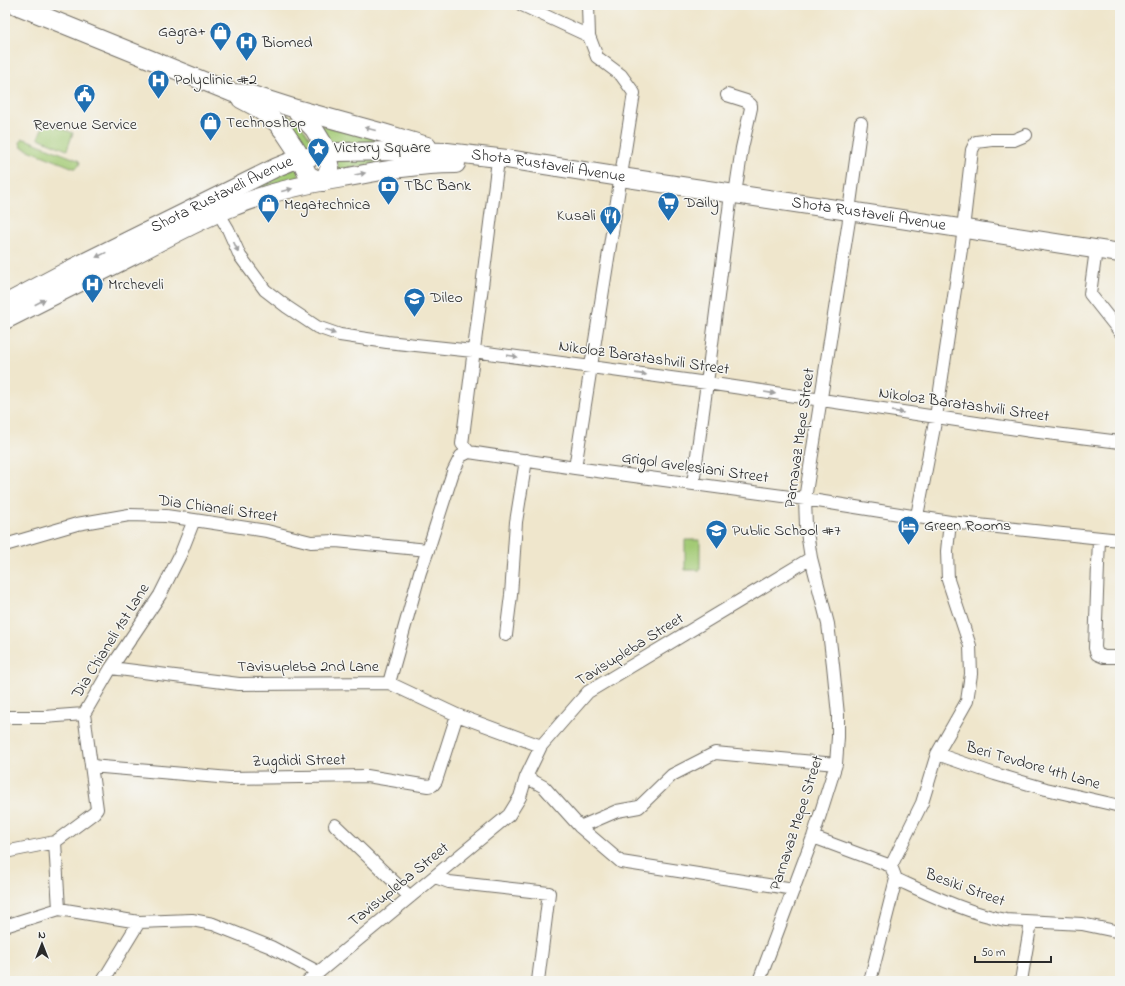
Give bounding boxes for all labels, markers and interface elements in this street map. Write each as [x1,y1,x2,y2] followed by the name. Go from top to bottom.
[208,19,234,52] shop icon: Gagra+
[158,20,206,44] place label: Gagra+
[233,30,259,63] hospital icon: Biomed
[261,31,313,55] place label: Biomed
[146,67,172,100] hospital icon: Polyclinic #2
[174,68,257,92] place label: Polyclinic #2
[72,82,98,115] public building icon: Revenue Service
[198,110,224,143] shop icon: Technoshop
[226,111,306,135] place label: Technoshop
[33,113,138,137] place label: Revenue Service
[363,126,375,132] one-way arrow
[305,135,331,168] place icon: Victory Square
[333,136,431,160] place label: Victory Square
[470,143,628,190] street label: Shota Rustaveli Avenue
[147,150,297,240] street label: Shota Rustaveli Avenue
[354,171,366,177] one-way arrow
[375,173,401,206] bank icon: TBC Bank
[404,174,472,198] place label: TBC Bank
[281,186,293,192] one-way arrow
[656,190,682,223] supermarket icon: Daily
[683,191,719,215] place label: Daily
[790,191,948,238] street label: Shota Rustaveli Avenue
[256,192,282,225] shop icon: Megatechnica
[284,193,370,217] place label: Megatechnica
[598,203,624,236] restaurant icon: Kusali
[557,204,596,228] place label: Kusali
[233,241,239,253] one-way arrow
[96,252,107,258] one-way arrow
[80,272,106,305] hospital icon: Mrcheveli
[108,273,164,297] place label: Mrcheveli
[402,285,428,318] school or university icon: Dileo
[429,286,463,310] place label: Dileo
[34,299,45,306] one-way arrow
[324,329,336,335] one-way arrow
[557,334,731,382] street label: Nikoloz Baratashvili Street
[506,353,518,359] one-way arrow
[778,366,822,509] street label: Parnavaz Mepe Street
[635,371,647,377] one-way arrow
[877,381,1051,429] street label: Nikoloz Baratashvili Street
[763,390,776,396] one-way arrow
[892,409,904,415] one-way arrow
[620,446,771,490] street label: Grigol Gvelesiani Street
[156,489,280,529] street label: Dia Chianeli Street
[895,513,921,546] hotel icon: Green Rooms
[924,514,1011,538] place label: Green Rooms
[703,518,729,551] school or university icon: Public School #7
[732,519,841,543] place label: Public School #7
[65,578,157,704] street label: Dia Chianeli 1st Lane
[571,607,689,693] street label: Tavisupleba Street
[237,655,380,679] street label: Tavisupleba 2nd Lane
[962,735,1104,797] street label: Beri Tevdore 4th Lane
[252,748,347,774] street label: Zugdidi Street
[764,752,830,894] street label: Parnavaz Mepe Street
[343,836,455,933] street label: Tavisupleba Street
[921,862,1009,914] street label: Besiki Street
[22,924,62,964] north arrow
[38,927,46,943] text: N
[975,938,1051,964] scale bar
[981,944,1005,962] text: 50 m

